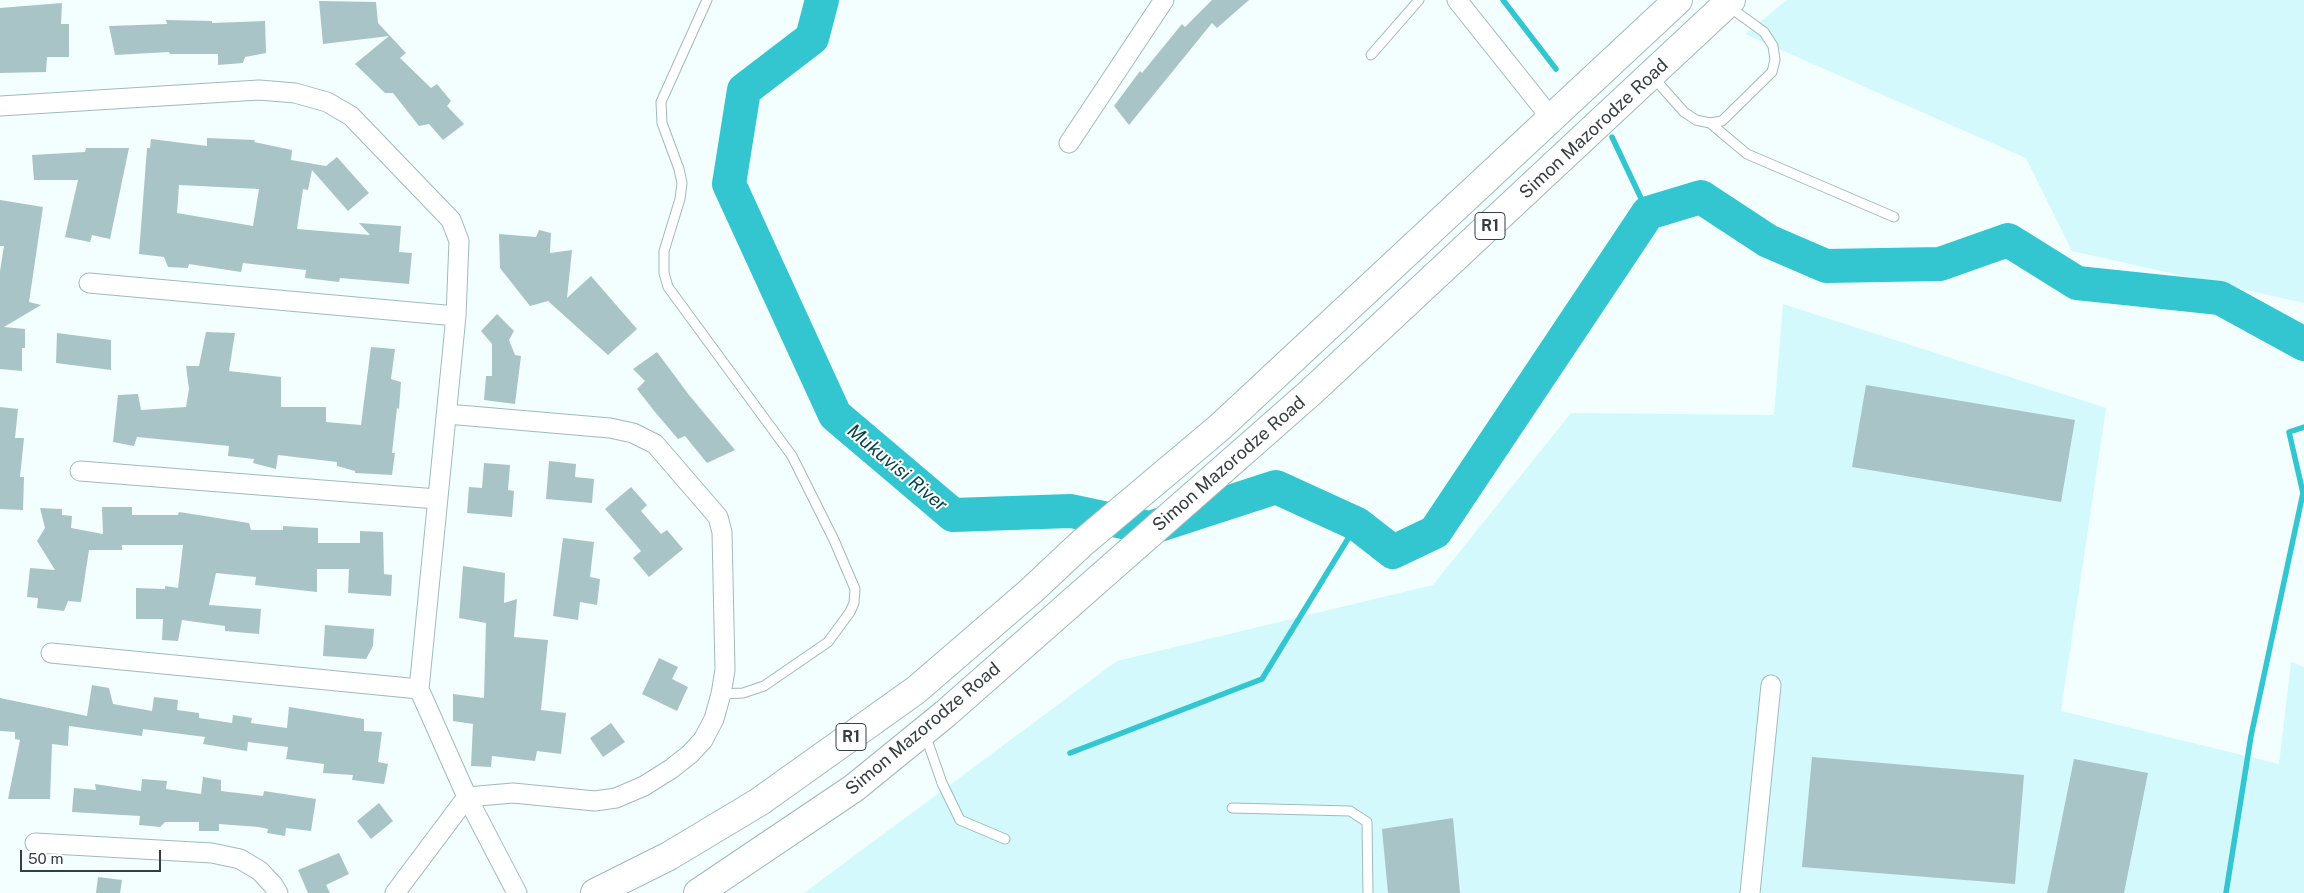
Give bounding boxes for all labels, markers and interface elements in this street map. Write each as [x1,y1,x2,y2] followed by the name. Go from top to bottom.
[1515,55,1673,203] street label: Simon Mazorodze Road
[1475,212,1505,240] road number: R1
[1148,392,1310,536] street label: Simon Mazorodze Road
[842,420,952,516] water label: Mukuvisi River
[841,658,1005,800] street label: Simon Mazorodze Road
[836,724,866,750] road number: R1
[22,840,164,872] scale bar
[28,850,63,867] text: 50 m

